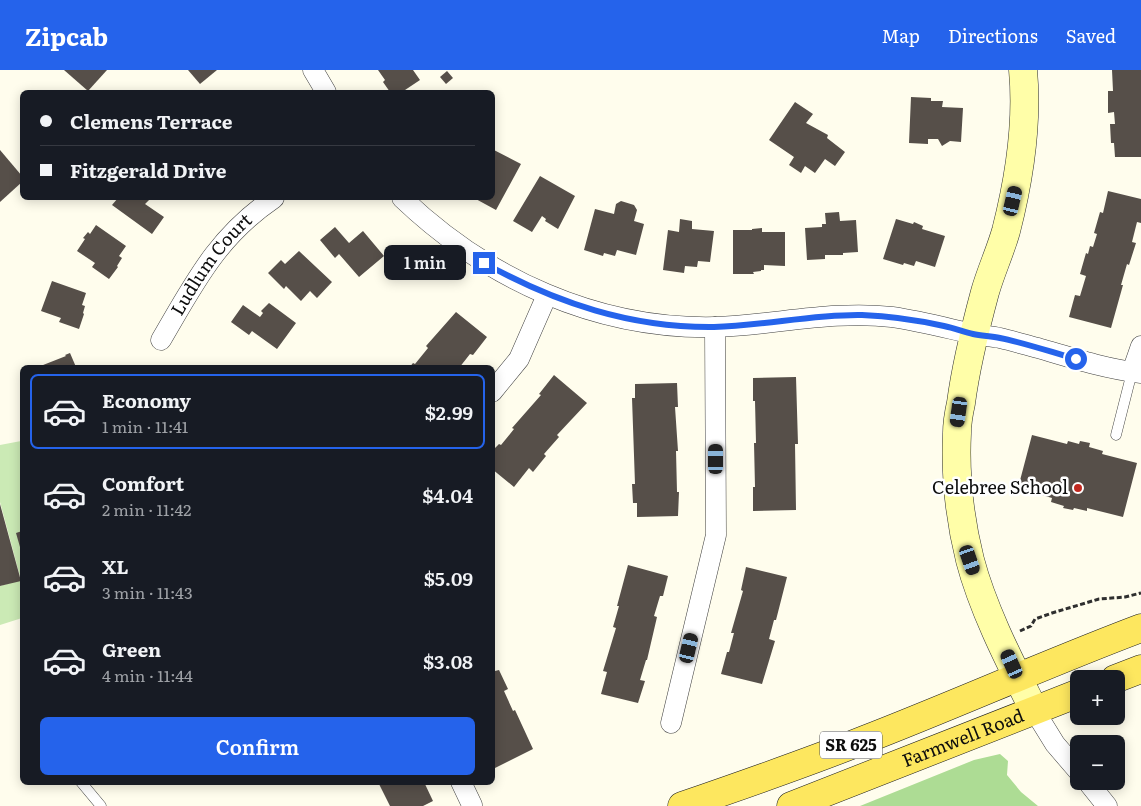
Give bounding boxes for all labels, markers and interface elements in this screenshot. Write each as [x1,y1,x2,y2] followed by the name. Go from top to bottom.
[25,18,108,53] text: Zipcab
[882,22,920,49] text: Map
[948,22,1038,49] text: Directions
[1066,22,1116,49] text: Saved
[70,107,233,135] text: Clemens Terrace
[70,156,226,184] text: Fitzgerald Drive
[1002,185,1023,217] car
[163,206,258,320] street label: Ludlum Court
[384,246,466,280] callout: 1 min
[404,250,446,274] text: 1 min
[473,252,495,274] route end
[1065,348,1087,370] route start
[102,386,191,414] text: Economy
[42,389,87,434] icon: car
[949,396,968,428] car
[425,398,473,426] text: $2.99
[102,414,188,438] text: 1 min · 11:41
[708,444,723,474] car
[102,469,184,497] text: Comfort
[42,472,87,517] icon: car
[932,473,1068,500] place label: Celebree School
[422,481,473,509] text: $4.04
[1072,482,1084,494] marker: Celebree School
[102,497,191,521] text: 2 min · 11:42
[958,543,981,577] car
[102,552,129,580] text: XL
[42,555,87,600] icon: car
[424,564,473,592] text: $5.09
[102,580,193,604] text: 3 min · 11:43
[678,632,699,664] car
[102,635,161,663] text: Green
[42,638,87,683] icon: car
[423,647,473,675] text: $3.08
[999,647,1024,681] car
[102,663,193,687] text: 4 min · 11:44
[1070,670,1125,790] map controls
[1070,670,1125,725] button: +
[898,701,1028,773] street label: Farmwell Road
[40,717,475,775] button: Confirm
[820,732,882,758] road number: SR 625
[1070,735,1125,790] button: −

